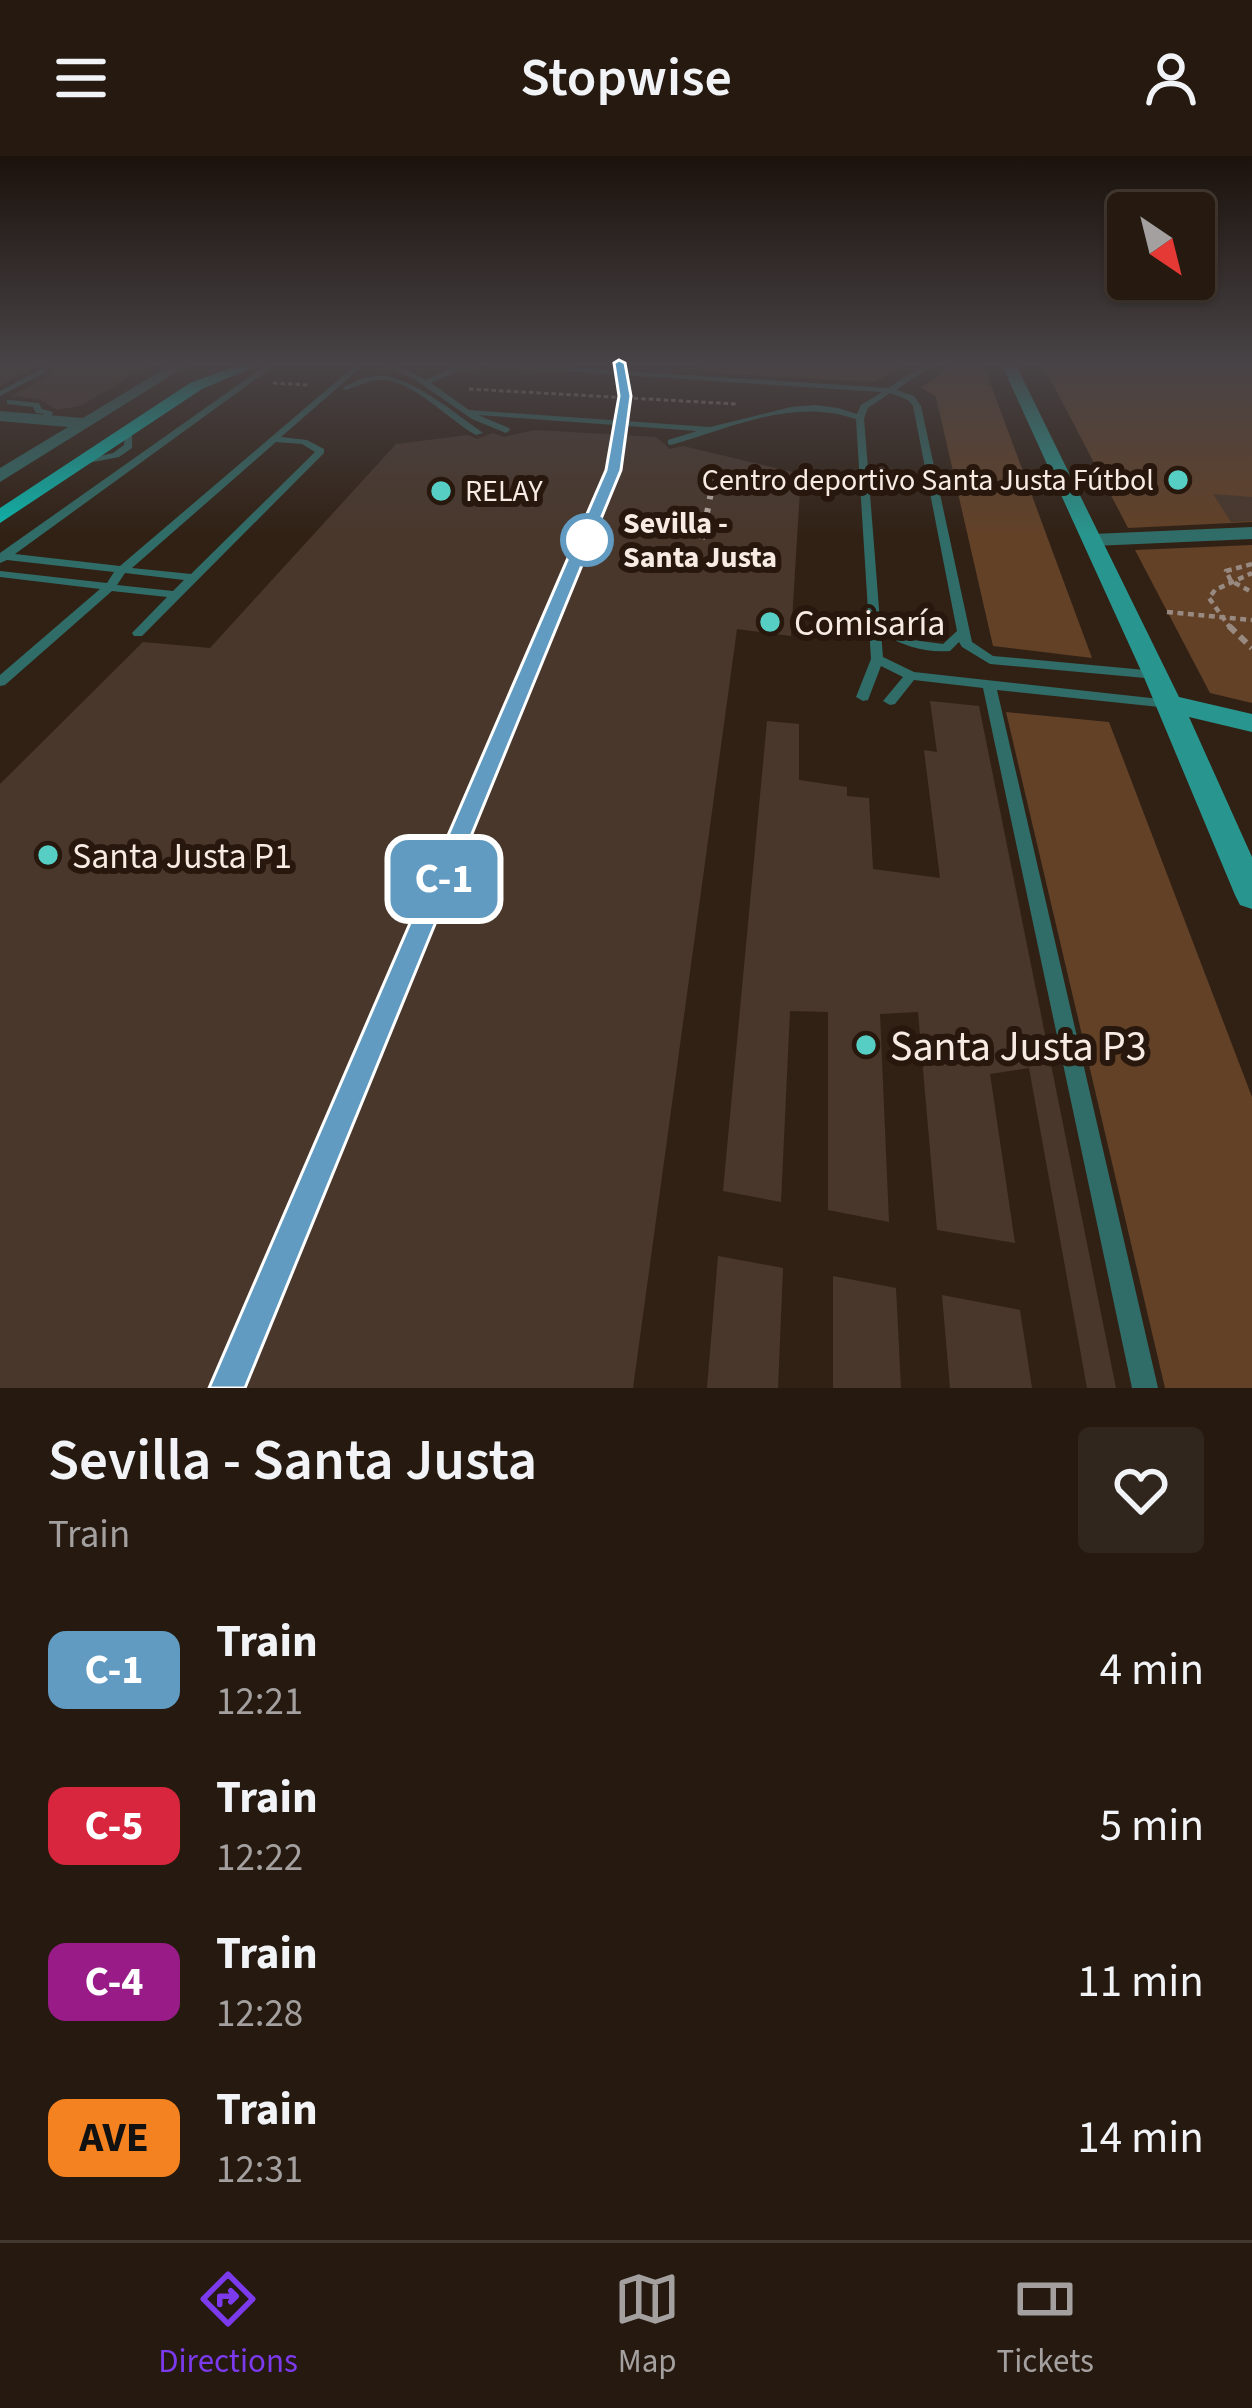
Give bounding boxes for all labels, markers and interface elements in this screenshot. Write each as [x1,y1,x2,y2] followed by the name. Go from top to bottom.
[520,40,732,117] text: Stopwise
[48,45,114,111] icon: menu
[1138,45,1204,111] icon: person
[1107,192,1215,300] north arrow
[1107,192,1215,300] map controls
[702,459,1154,502] place label: Centro deportivo Santa Justa Fútbol
[1165,467,1191,493] marker: Centro deportivo Santa Justa Fútbol
[465,470,543,513] place label: RELAY
[428,478,454,504] marker: RELAY
[623,502,777,579] place label: Sevilla - Santa Justa
[562,515,612,565] marker: Sevilla - Santa Justa
[794,598,946,649] place label: Comisaría
[757,609,783,635] marker: Comisaría
[72,831,292,882] place label: Santa Justa P1
[375,840,513,918] line badge: C-1
[35,842,61,868] marker: Santa Justa P1
[414,849,474,909] text: C-1
[890,1017,1147,1077] place label: Santa Justa P3
[853,1032,879,1058] marker: Santa Justa P3
[48,1421,537,1502] text: Sevilla - Santa Justa
[1078,1427,1204,1553] button: heart
[48,1507,130,1563] text: Train
[216,1610,318,1674] text: Train
[1100,1638,1204,1702] text: 4 min
[84,1640,144,1700] text: C-1
[216,1674,303,1730] text: 12:21
[216,1766,318,1830] text: Train
[1100,1794,1204,1858] text: 5 min
[84,1796,144,1856] text: C-5
[216,1830,303,1886] text: 12:22
[216,1922,318,1986] text: Train
[1077,1950,1204,2014] text: 11 min
[84,1952,144,2012] text: C-4
[216,1986,303,2042] text: 12:28
[216,2078,318,2142] text: Train
[1077,2106,1204,2170] text: 14 min
[79,2108,149,2168] text: AVE
[216,2142,303,2198] text: 12:31
[158,2266,298,2385] tab: Directions
[614,2266,680,2385] tab: Map
[997,2266,1094,2385] tab: Tickets

